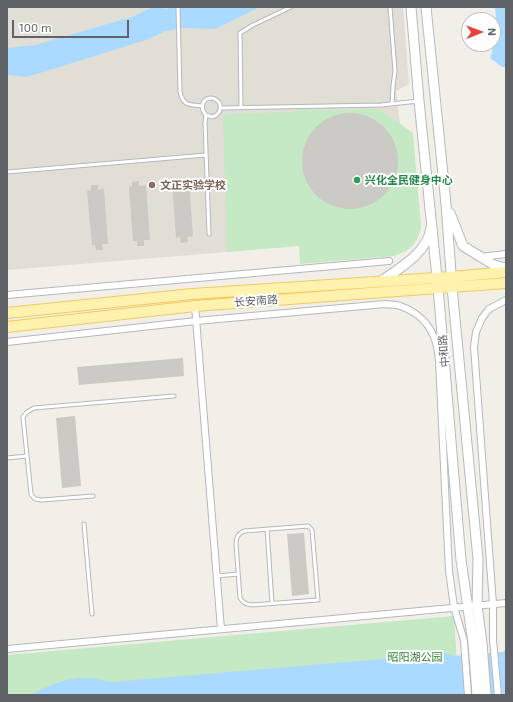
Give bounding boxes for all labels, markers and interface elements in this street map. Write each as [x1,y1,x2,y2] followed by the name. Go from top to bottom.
[14,12,131,38] scale bar
[461,12,501,52] north arrow
[19,20,51,34] text: 100 m
[486,28,499,36] text: N
[365,173,453,187] place label: 兴化全民健身中心
[352,175,362,185] marker: 兴化全民健身中心
[160,178,226,192] place label: 文正实验学校
[147,180,157,190] marker: 文正实验学校
[234,293,278,309] street label: 长安南路
[436,334,452,368] street label: 中和路
[388,650,442,664] park label: 昭阳湖公园

